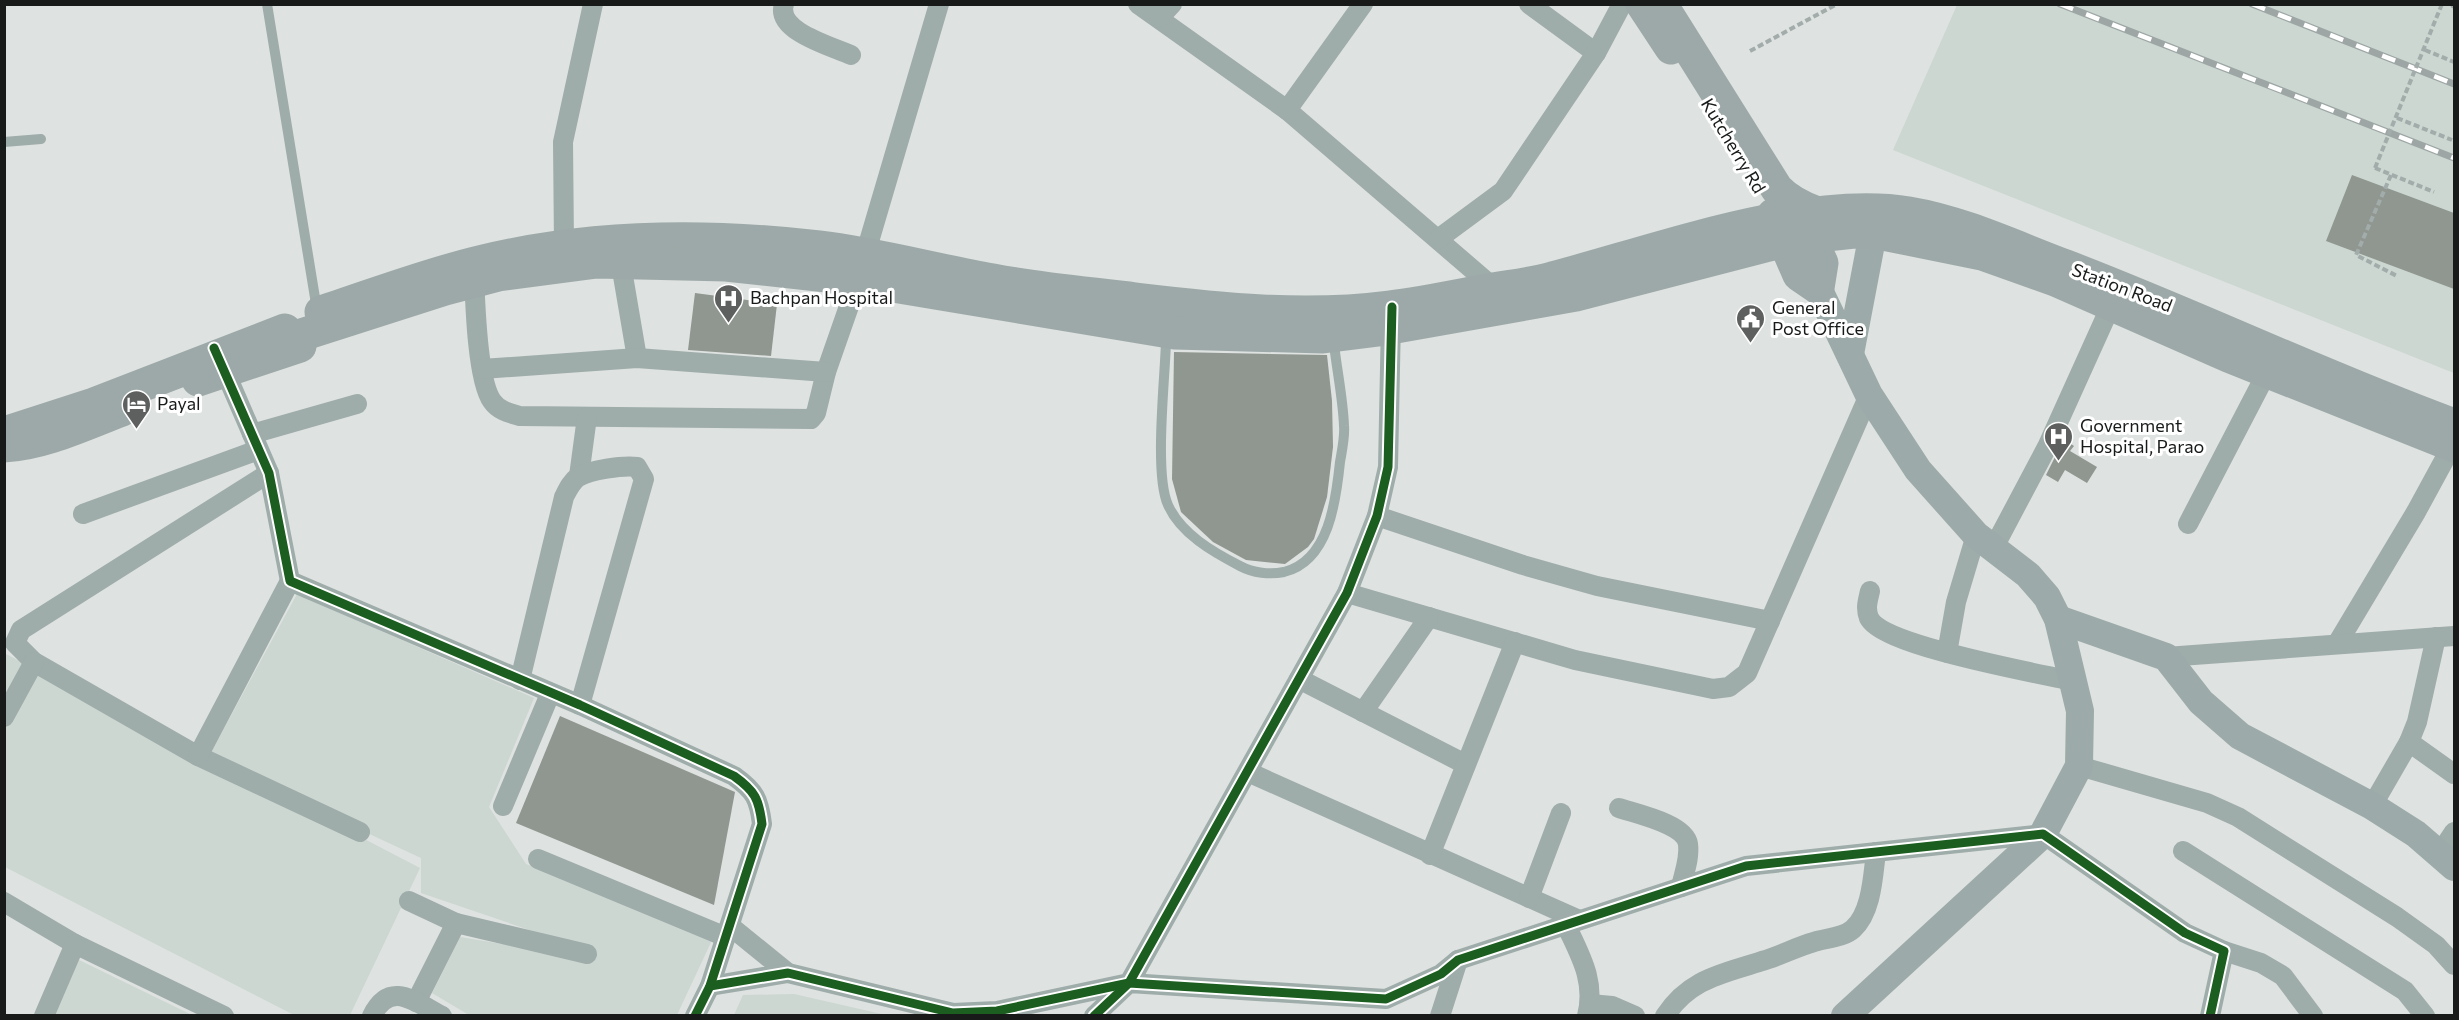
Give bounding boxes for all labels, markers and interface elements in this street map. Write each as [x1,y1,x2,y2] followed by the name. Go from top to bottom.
[1697,94,1771,197] street label: Kutcherry Rd
[2069,258,2176,316] street label: Station Road
[713,282,745,324] hospital icon: Bachpan Hospital
[750,286,893,308] place label: Bachpan Hospital
[1772,296,1864,339] place label: General Post Office
[1735,302,1767,344] public building icon: General Post Office
[120,388,152,430] hotel icon: Payal
[157,392,201,414] place label: Payal
[2080,414,2204,457] place label: Government Hospital, Parao
[2043,420,2075,462] hospital icon: Government Hospital, Parao

